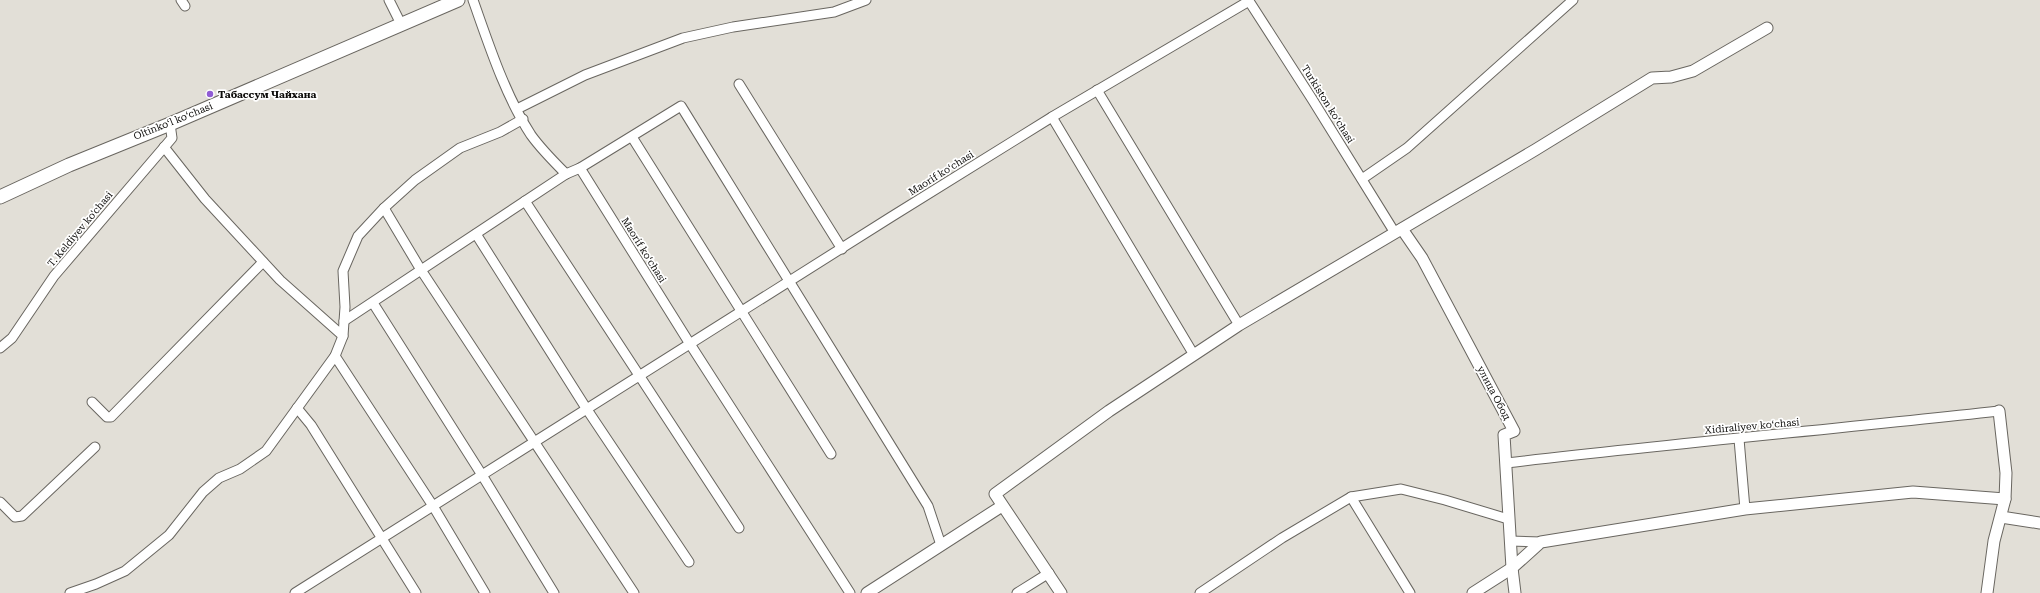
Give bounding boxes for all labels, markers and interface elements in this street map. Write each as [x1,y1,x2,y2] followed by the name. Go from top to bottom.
[1300,63,1356,145] street label: Turkiston koʻchasi
[205,89,215,99] marker: Табассум Чайхана
[218,89,316,100] place label: Табассум Чайхана
[132,100,214,142] street label: Oltinkoʻl koʻchasi
[906,149,976,197] street label: Maorif koʻchasi
[45,189,115,269] street label: T. Keldiyev ko'chasi
[620,215,668,285] street label: Maorif koʻchasi
[1475,364,1513,422] street label: улица Обод
[1704,416,1800,436] street label: Xidiraliyev koʻchasi

